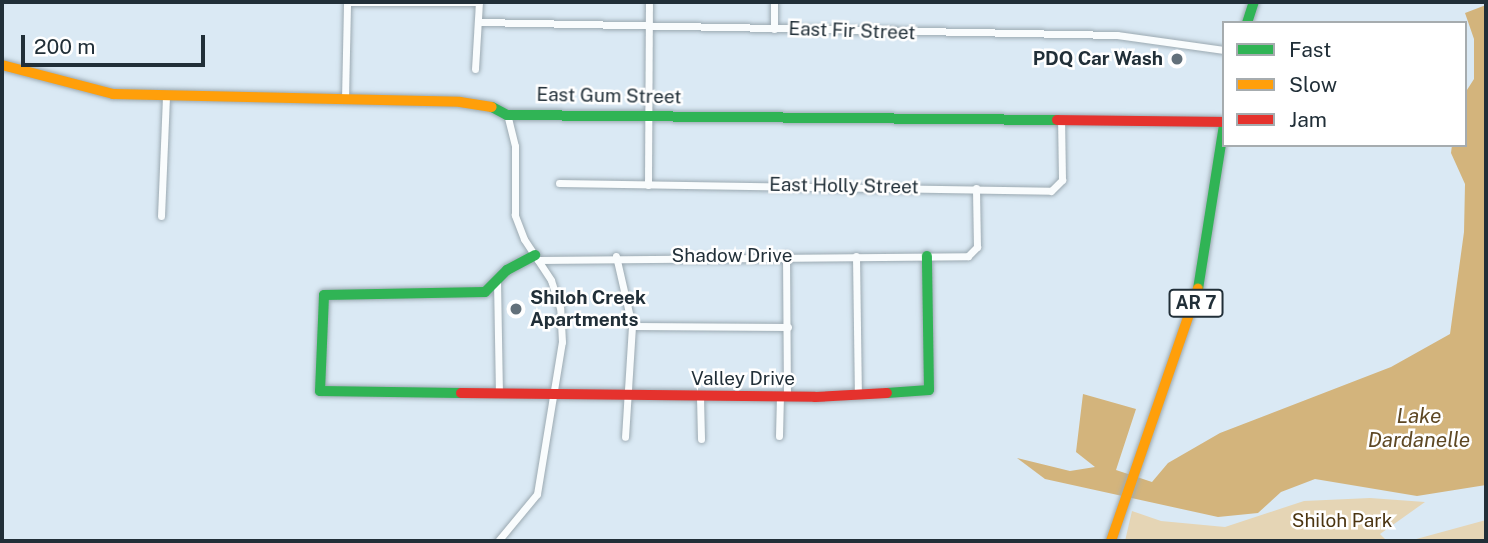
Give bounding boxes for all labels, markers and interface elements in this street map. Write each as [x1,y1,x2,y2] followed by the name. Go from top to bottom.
[788,17,916,45] street label: East Fir Street
[24,21,208,65] scale bar
[1222,21,1467,147] legend
[34,34,95,59] text: 200 m
[1289,37,1331,62] text: Fast
[1032,48,1163,70] place label: PDQ Car Wash
[1169,51,1185,67] marker: PDQ Car Wash
[1289,72,1337,97] text: Slow
[536,83,682,109] street label: East Gum Street
[1289,107,1327,132] text: Jam
[769,173,919,199] street label: East Holly Street
[671,245,793,267] street label: Shadow Drive
[530,287,646,331] place label: Shiloh Creek Apartments
[1168,288,1224,318] road number: AR 7
[508,301,524,317] marker: Shiloh Creek Apartments
[691,368,795,390] street label: Valley Drive
[1368,403,1470,453] water label: Lake Dardanelle
[1292,510,1392,532] park label: Shiloh Park

